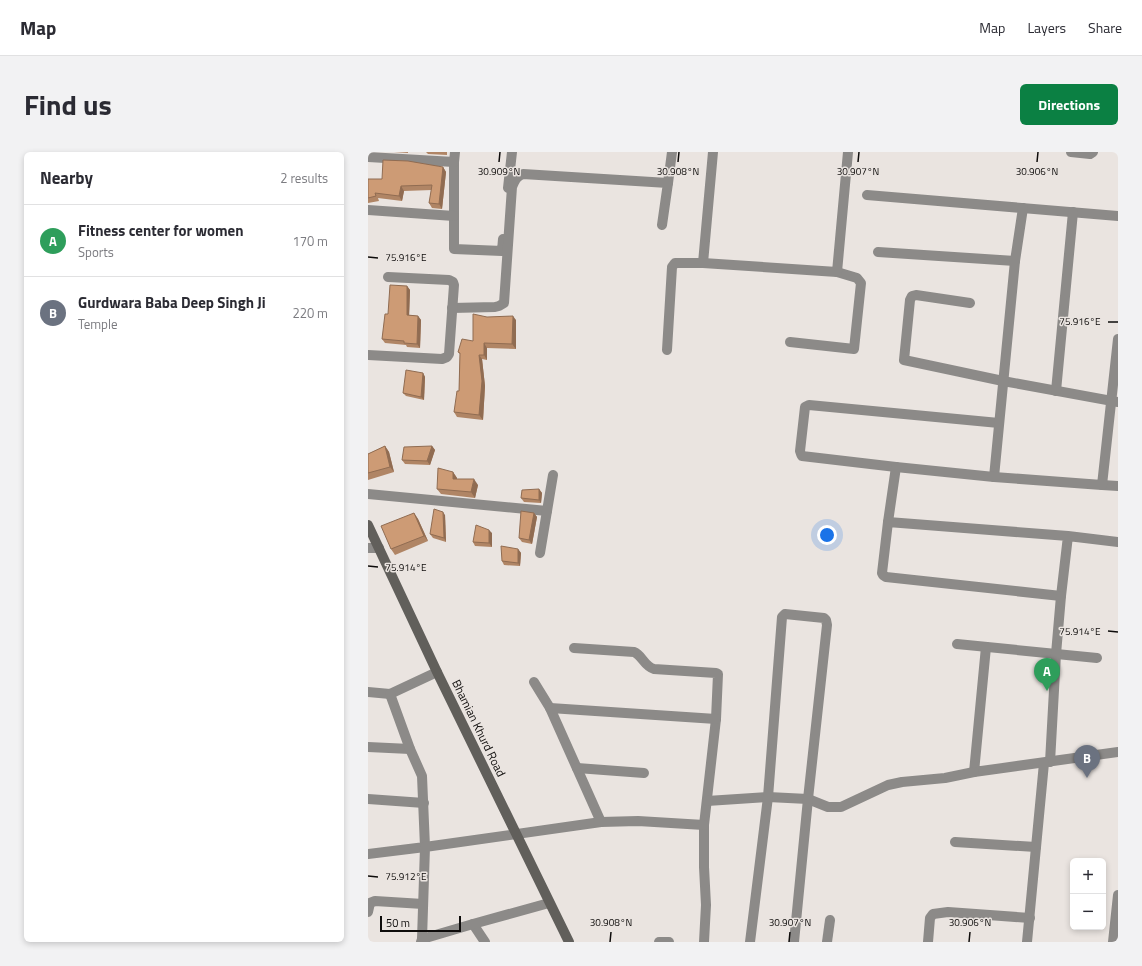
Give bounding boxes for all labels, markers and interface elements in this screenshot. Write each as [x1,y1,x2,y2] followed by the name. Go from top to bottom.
[20,13,56,42] text: Map
[979,17,1005,38] text: Map
[1027,17,1066,38] text: Layers
[1088,17,1122,38] text: Share
[24,83,112,126] text: Find us
[1020,84,1118,125] button: Directions
[478,164,520,179] text: 30.909°N
[657,164,699,179] text: 30.908°N
[837,164,879,179] text: 30.907°N
[1016,164,1058,179] text: 30.906°N
[40,165,93,191] text: Nearby
[280,168,328,188] text: 2 results
[78,219,244,242] text: Fitness center for women
[49,231,57,251] text: A
[292,231,328,251] text: 170 m
[78,242,114,262] text: Sports
[385,250,427,265] text: 75.916°E
[78,291,266,314] text: Gurdwara Baba Deep Singh Ji
[49,303,57,323] text: B
[292,303,328,323] text: 220 m
[78,314,118,334] text: Temple
[1059,314,1101,329] text: 75.916°E
[817,525,837,545] your location
[385,560,427,575] text: 75.914°E
[1059,624,1101,639] text: 75.914°E
[1034,658,1060,691] pin: A
[447,676,511,780] street label: Bhamian Khurd Road
[1074,745,1100,778] pin: B
[1070,858,1106,930] map controls
[1070,858,1106,894] button: +
[385,869,427,884] text: 75.912°E
[1070,894,1106,930] button: −
[380,914,461,933] scale bar
[386,915,410,931] text: 50 m
[590,915,632,930] text: 30.908°N
[769,915,811,930] text: 30.907°N
[949,915,991,930] text: 30.906°N

